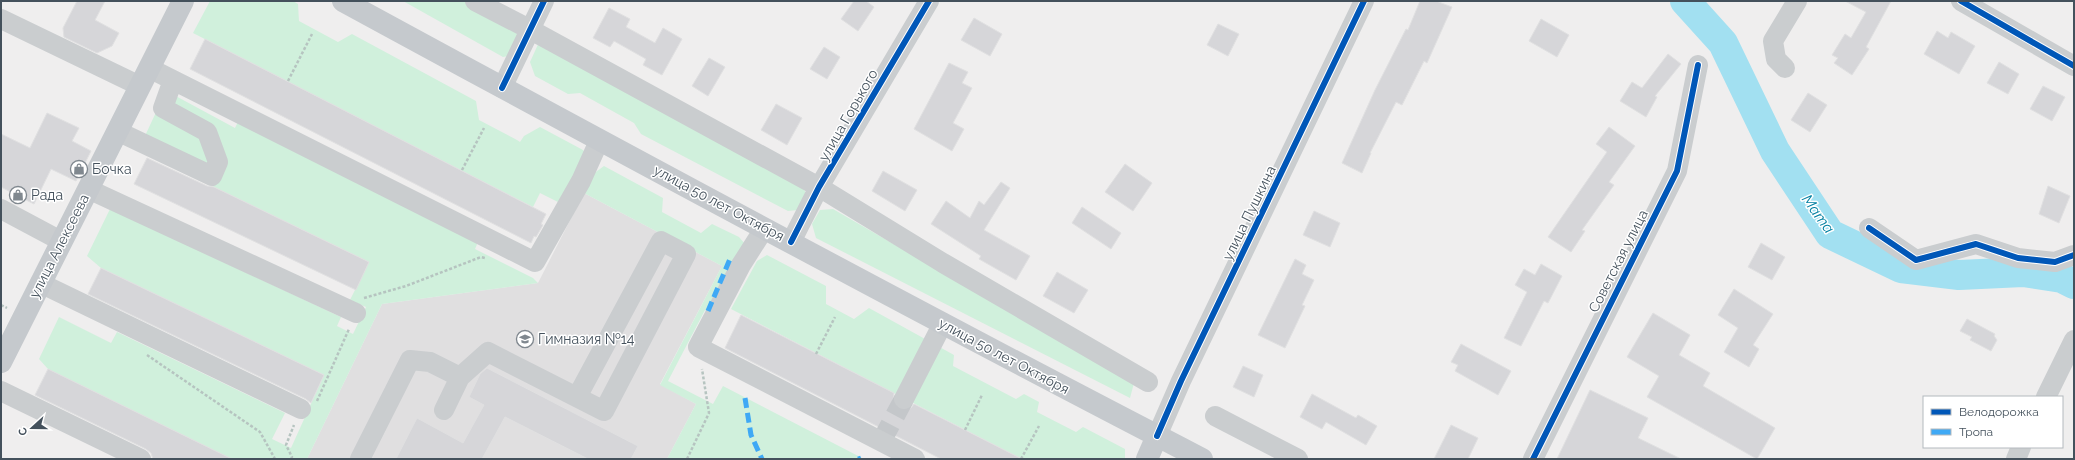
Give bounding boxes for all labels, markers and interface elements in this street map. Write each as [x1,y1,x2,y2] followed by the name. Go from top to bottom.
[815,66,881,164] street label: улица Горького
[69,159,89,179] shop icon: Бочка
[92,161,132,177] place label: Бочка
[651,162,787,244] street label: улица 50 лет Октября
[1219,163,1279,263] street label: улица Пушкина
[8,185,28,205] shop icon: Рада
[31,187,63,203] place label: Рада
[26,191,92,301] street label: улица Алексеева
[1798,191,1838,237] water label: Мата
[1585,207,1651,315] street label: Советская улица
[936,315,1072,397] street label: улица 50 лет Октября
[515,329,535,349] school or university icon: Гимназия №14
[538,331,635,347] place label: Гимназия №14
[1923,396,2063,448] legend
[1959,405,2039,419] text: Велодорожка
[12,408,52,448] north arrow
[16,425,31,437] text: С
[1959,425,1993,439] text: Тропа

